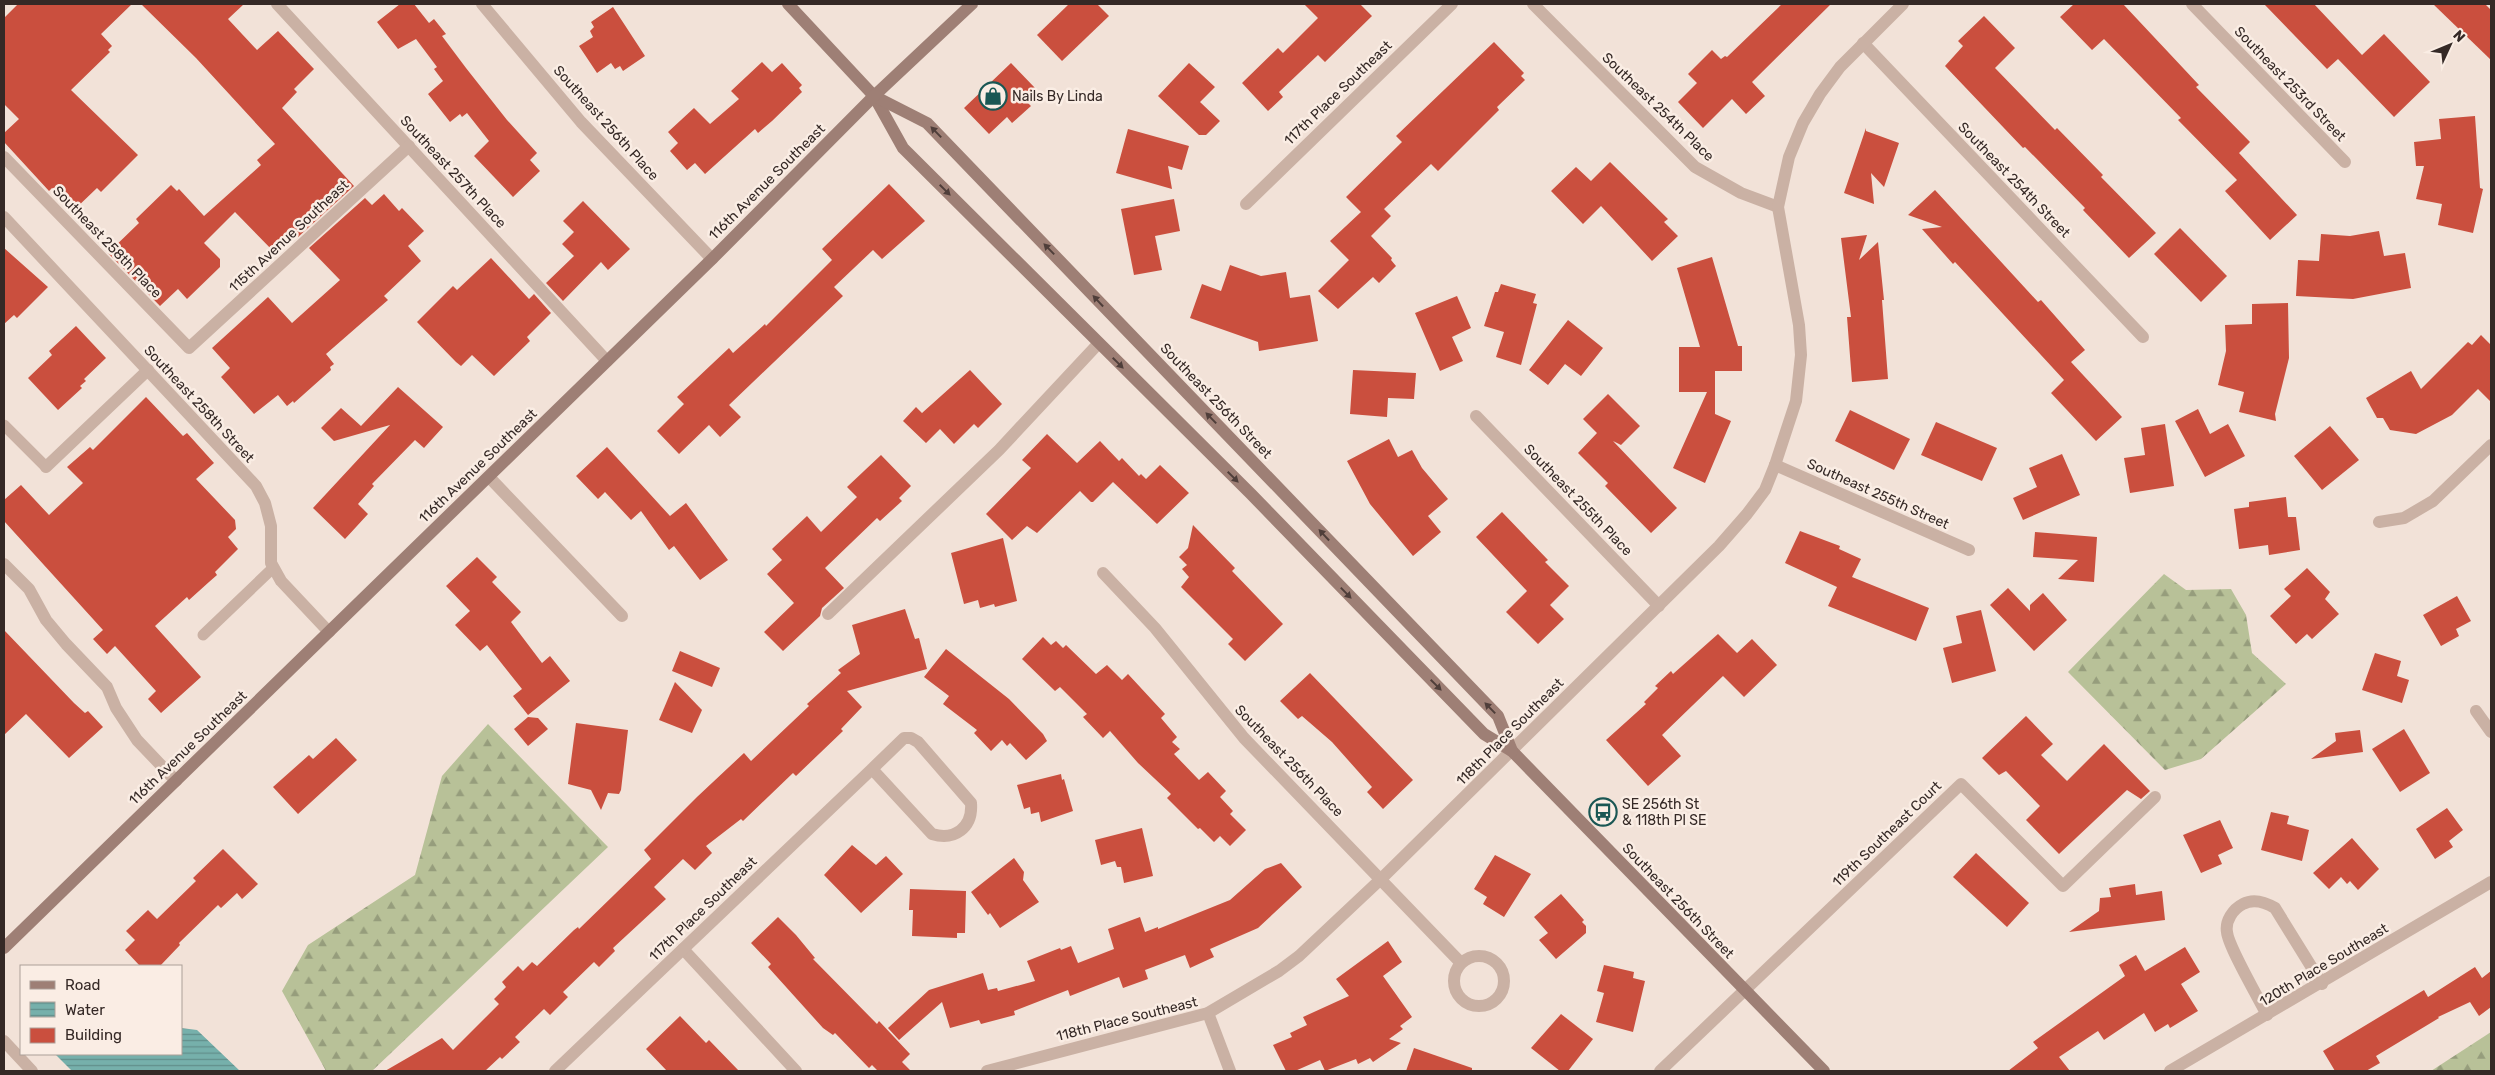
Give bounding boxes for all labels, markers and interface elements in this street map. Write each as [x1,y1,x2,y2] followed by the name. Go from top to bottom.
[2425,20,2475,70] north arrow
[2231,23,2350,145] street label: Southeast 253rd Street
[2449,27,2469,46] text: N
[1281,37,1396,149] street label: 117th Place Southeast
[1598,49,1718,165] street label: Southeast 254th Place
[550,62,662,184] street label: Southeast 256th Place
[978,81,1008,111] shop icon: Nails By Linda
[1012,88,1103,105] place label: Nails By Linda
[396,112,510,232] street label: Southeast 257th Place
[1954,119,2074,242] street label: Southeast 254th Street
[705,120,829,244] street label: 116th Avenue Southeast
[930,127,942,139] one-way arrow
[226,176,353,296] street label: 115th Avenue Southeast
[49,182,165,302] street label: Southeast 258th Place
[939,184,951,196] one-way arrow
[1043,243,1055,255] one-way arrow
[1092,295,1104,307] one-way arrow
[1157,340,1276,463] street label: Southeast 256th Street
[140,342,258,467] street label: Southeast 258th Street
[1111,356,1123,368] one-way arrow
[416,405,541,527] street label: 116th Avenue Southeast
[1205,412,1217,424] one-way arrow
[1520,441,1636,560] street label: Southeast 255th Place
[1804,455,1952,533] street label: Southeast 255th Street
[1227,471,1239,483] one-way arrow
[1318,529,1330,541] one-way arrow
[1340,587,1352,599] one-way arrow
[1453,674,1568,789] street label: 118th Place Southeast
[1429,679,1441,691] one-way arrow
[126,687,251,809] street label: 116th Avenue Southeast
[1231,702,1347,821] street label: Southeast 256th Place
[1484,703,1496,715] one-way arrow
[1829,777,1945,891] street label: 119th Southeast Court
[1622,796,1706,829] place label: SE 256th St & 118th Pl SE
[1588,797,1618,827] bus stop icon: SE 256th St & 118th Pl SE
[1619,840,1738,963] street label: Southeast 256th Street
[646,853,761,965] street label: 117th Place Southeast
[2257,920,2392,1010] street label: 120th Place Southeast
[20,965,182,1055] legend
[65,976,101,994] text: Road
[1055,993,1200,1045] street label: 118th Place Southeast
[65,1001,105,1019] text: Water
[65,1026,122,1044] text: Building

